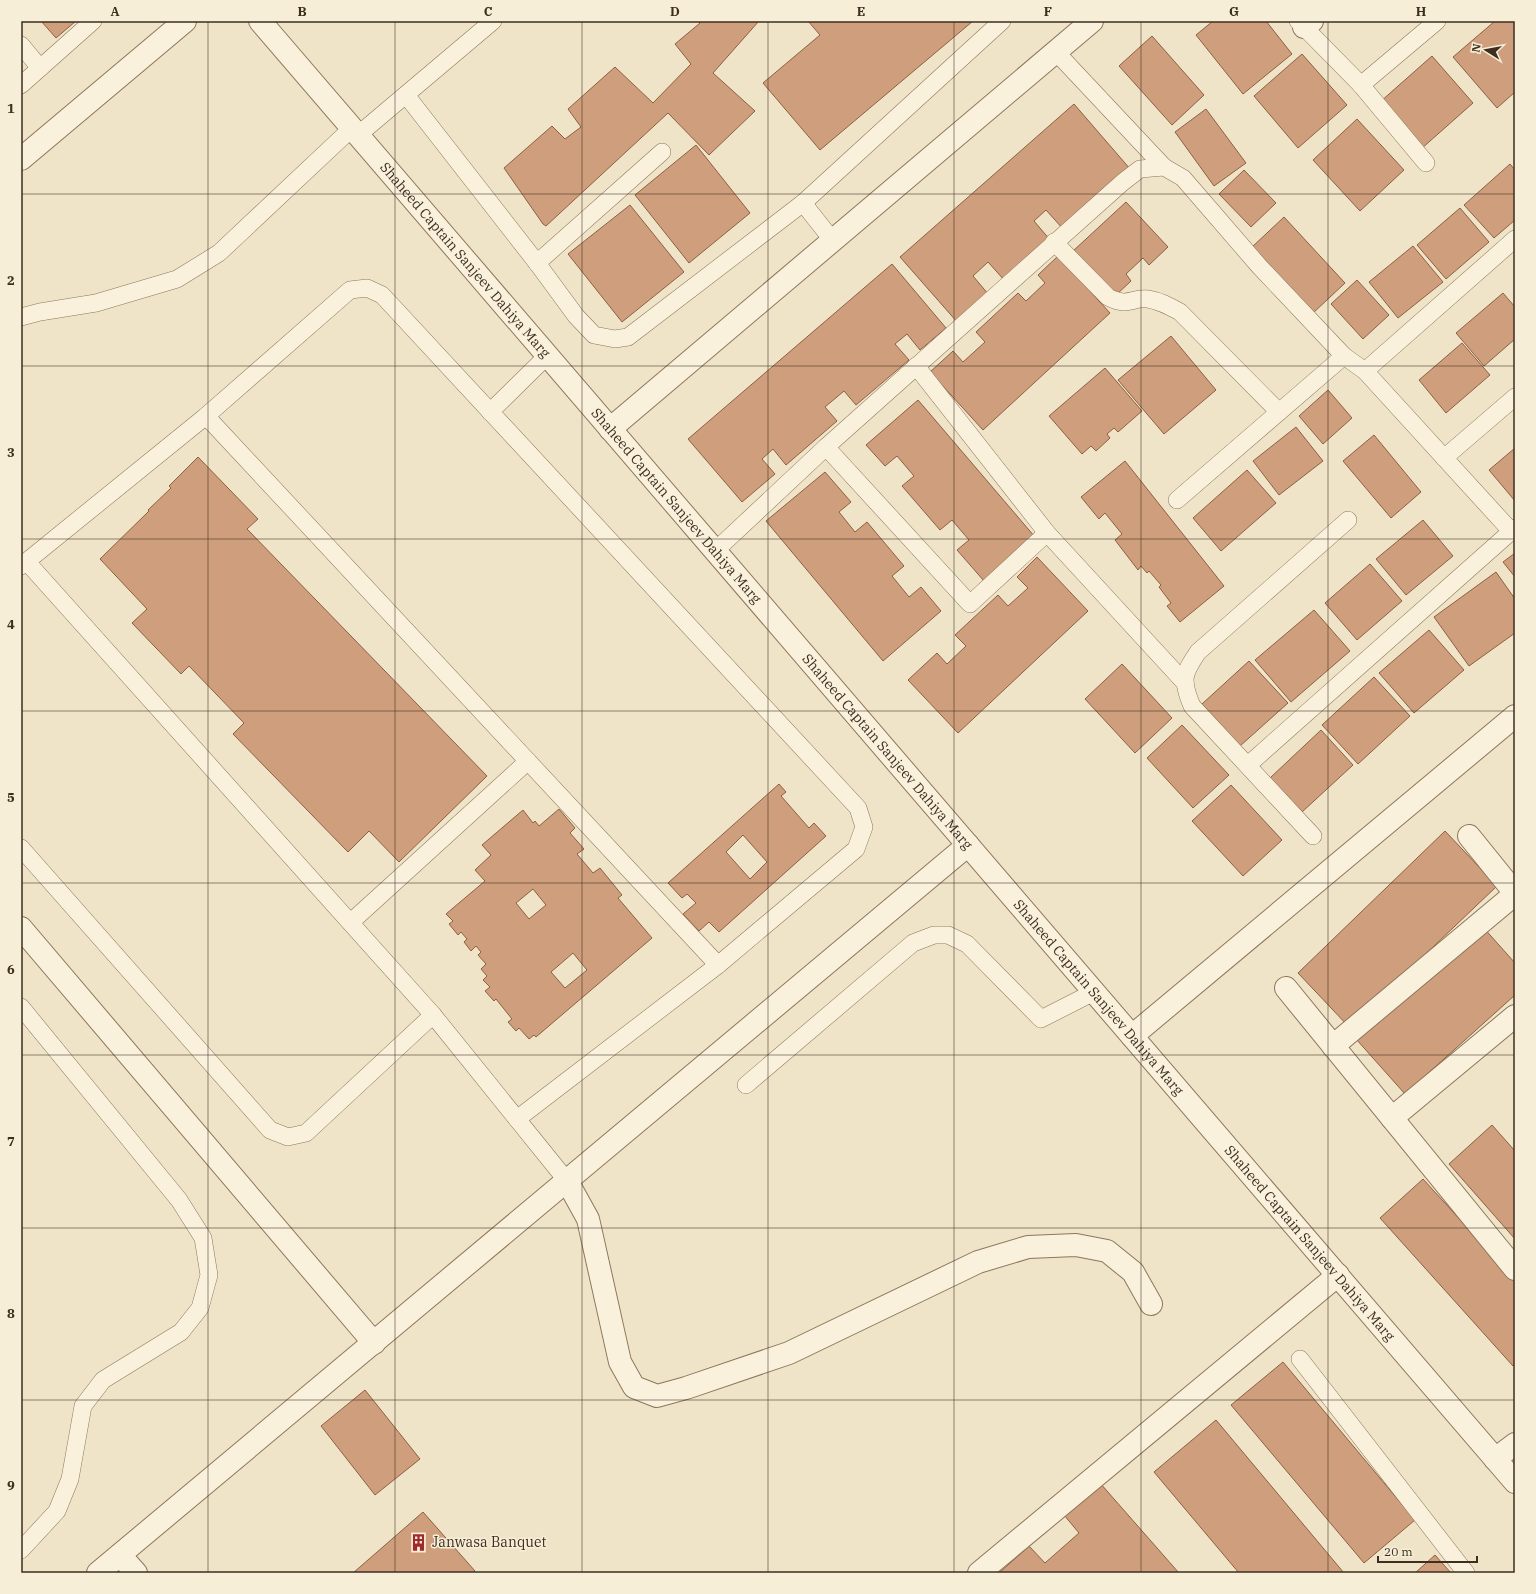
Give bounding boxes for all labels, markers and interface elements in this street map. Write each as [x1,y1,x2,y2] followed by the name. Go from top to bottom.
[110,3,120,20] text: A
[297,3,307,20] text: B
[484,3,493,20] text: C
[670,3,680,20] text: D
[857,3,865,20] text: E
[1044,3,1052,20] text: F
[1229,3,1239,20] text: G
[1416,3,1427,20] text: H
[1466,30,1506,70] north arrow
[1468,42,1484,54] text: N
[7,100,15,117] text: 1
[376,158,555,362] street label: Shaheed Captain Sanjeev Dahiya Marg
[7,272,15,289] text: 2
[587,404,766,608] street label: Shaheed Captain Sanjeev Dahiya Marg
[7,444,15,461] text: 3
[7,616,15,633] text: 4
[798,650,977,853] street label: Shaheed Captain Sanjeev Dahiya Marg
[7,789,15,806] text: 5
[1010,896,1188,1099] street label: Shaheed Captain Sanjeev Dahiya Marg
[7,961,15,978] text: 6
[7,1133,15,1150] text: 7
[1221,1142,1399,1345] street label: Shaheed Captain Sanjeev Dahiya Marg
[7,1305,15,1322] text: 8
[7,1477,15,1494] text: 9
[409,1532,429,1552] building icon: Janwasa Banquet
[432,1533,546,1551] place label: Janwasa Banquet
[1378,1538,1477,1564] scale bar
[1384,1544,1413,1559] text: 20 m

